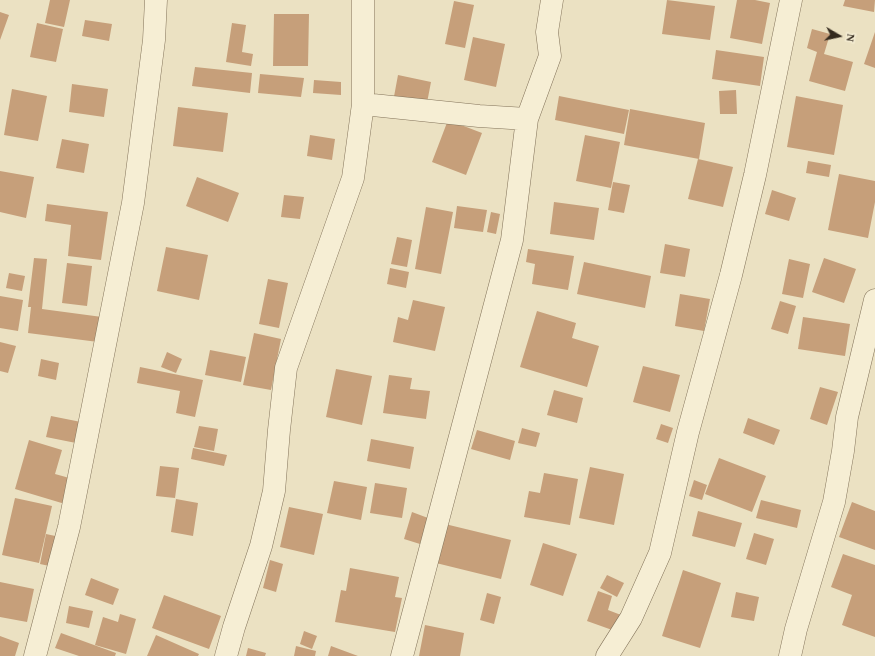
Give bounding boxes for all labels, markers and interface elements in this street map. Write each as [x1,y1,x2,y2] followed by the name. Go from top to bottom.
[819,16,859,56] north arrow
[844,33,857,43] text: N

